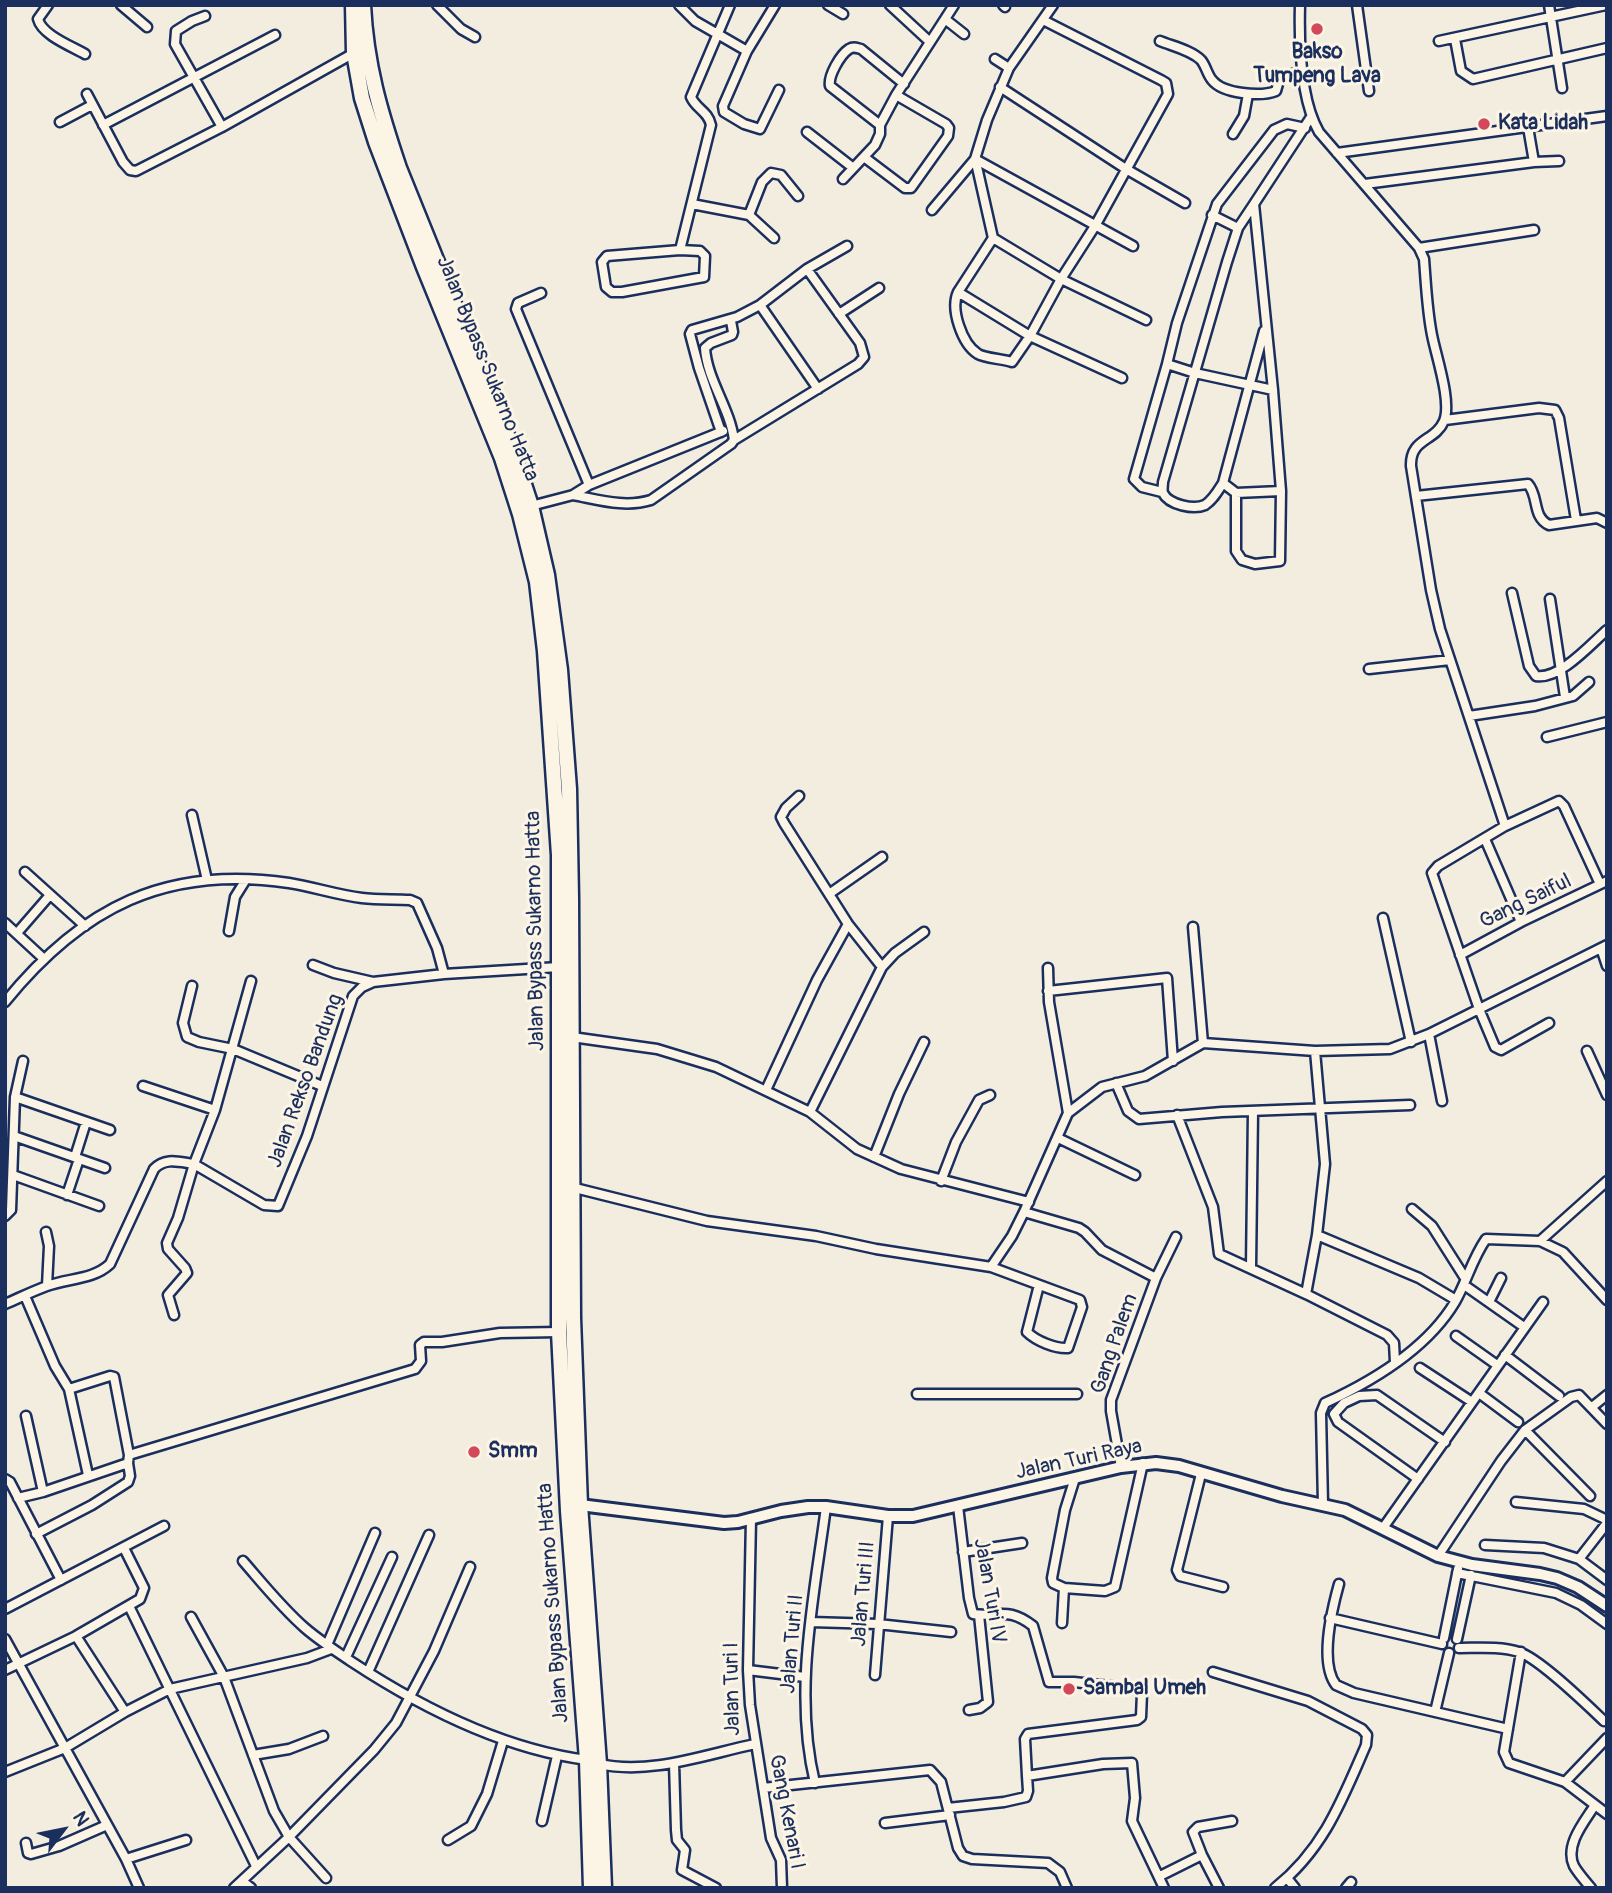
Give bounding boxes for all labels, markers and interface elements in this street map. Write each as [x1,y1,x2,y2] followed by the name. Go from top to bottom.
[1309,21,1325,37] marker: Bakso Tumpeng Lava
[1253,40,1381,90] place label: Bakso Tumpeng Lava
[1498,111,1588,137] place label: Kata Lidah
[1476,116,1492,132] marker: Kata Lidah
[430,253,544,485] street label: Jalan Bypass Sukarno Hatta
[521,811,551,1051] street label: Jalan Bypass Sukarno Hatta
[1476,869,1576,935] street label: Gang Saiful
[263,991,349,1171] street label: Jalan Rekso Bandung
[1086,1291,1144,1397] street label: Gang Palem
[1014,1434,1144,1486] street label: Jalan Turi Raya
[488,1439,538,1465] place label: Smm
[466,1444,482,1460] marker: Smm
[533,1482,575,1724] street label: Jalan Bypass Sukarno Hatta
[967,1536,1011,1646] street label: Jalan Turi IV
[847,1540,881,1648] street label: Jalan Turi III
[776,1593,810,1695] street label: Jalan Turi II
[720,1642,746,1736] street label: Jalan Turi I
[1083,1676,1206,1702] place label: Sambal Umeh
[1061,1681,1077,1697] marker: Sambal Umeh
[763,1753,809,1871] street label: Gang Kenari I
[28,1795,98,1865] north arrow
[67,1807,94,1831] text: N

